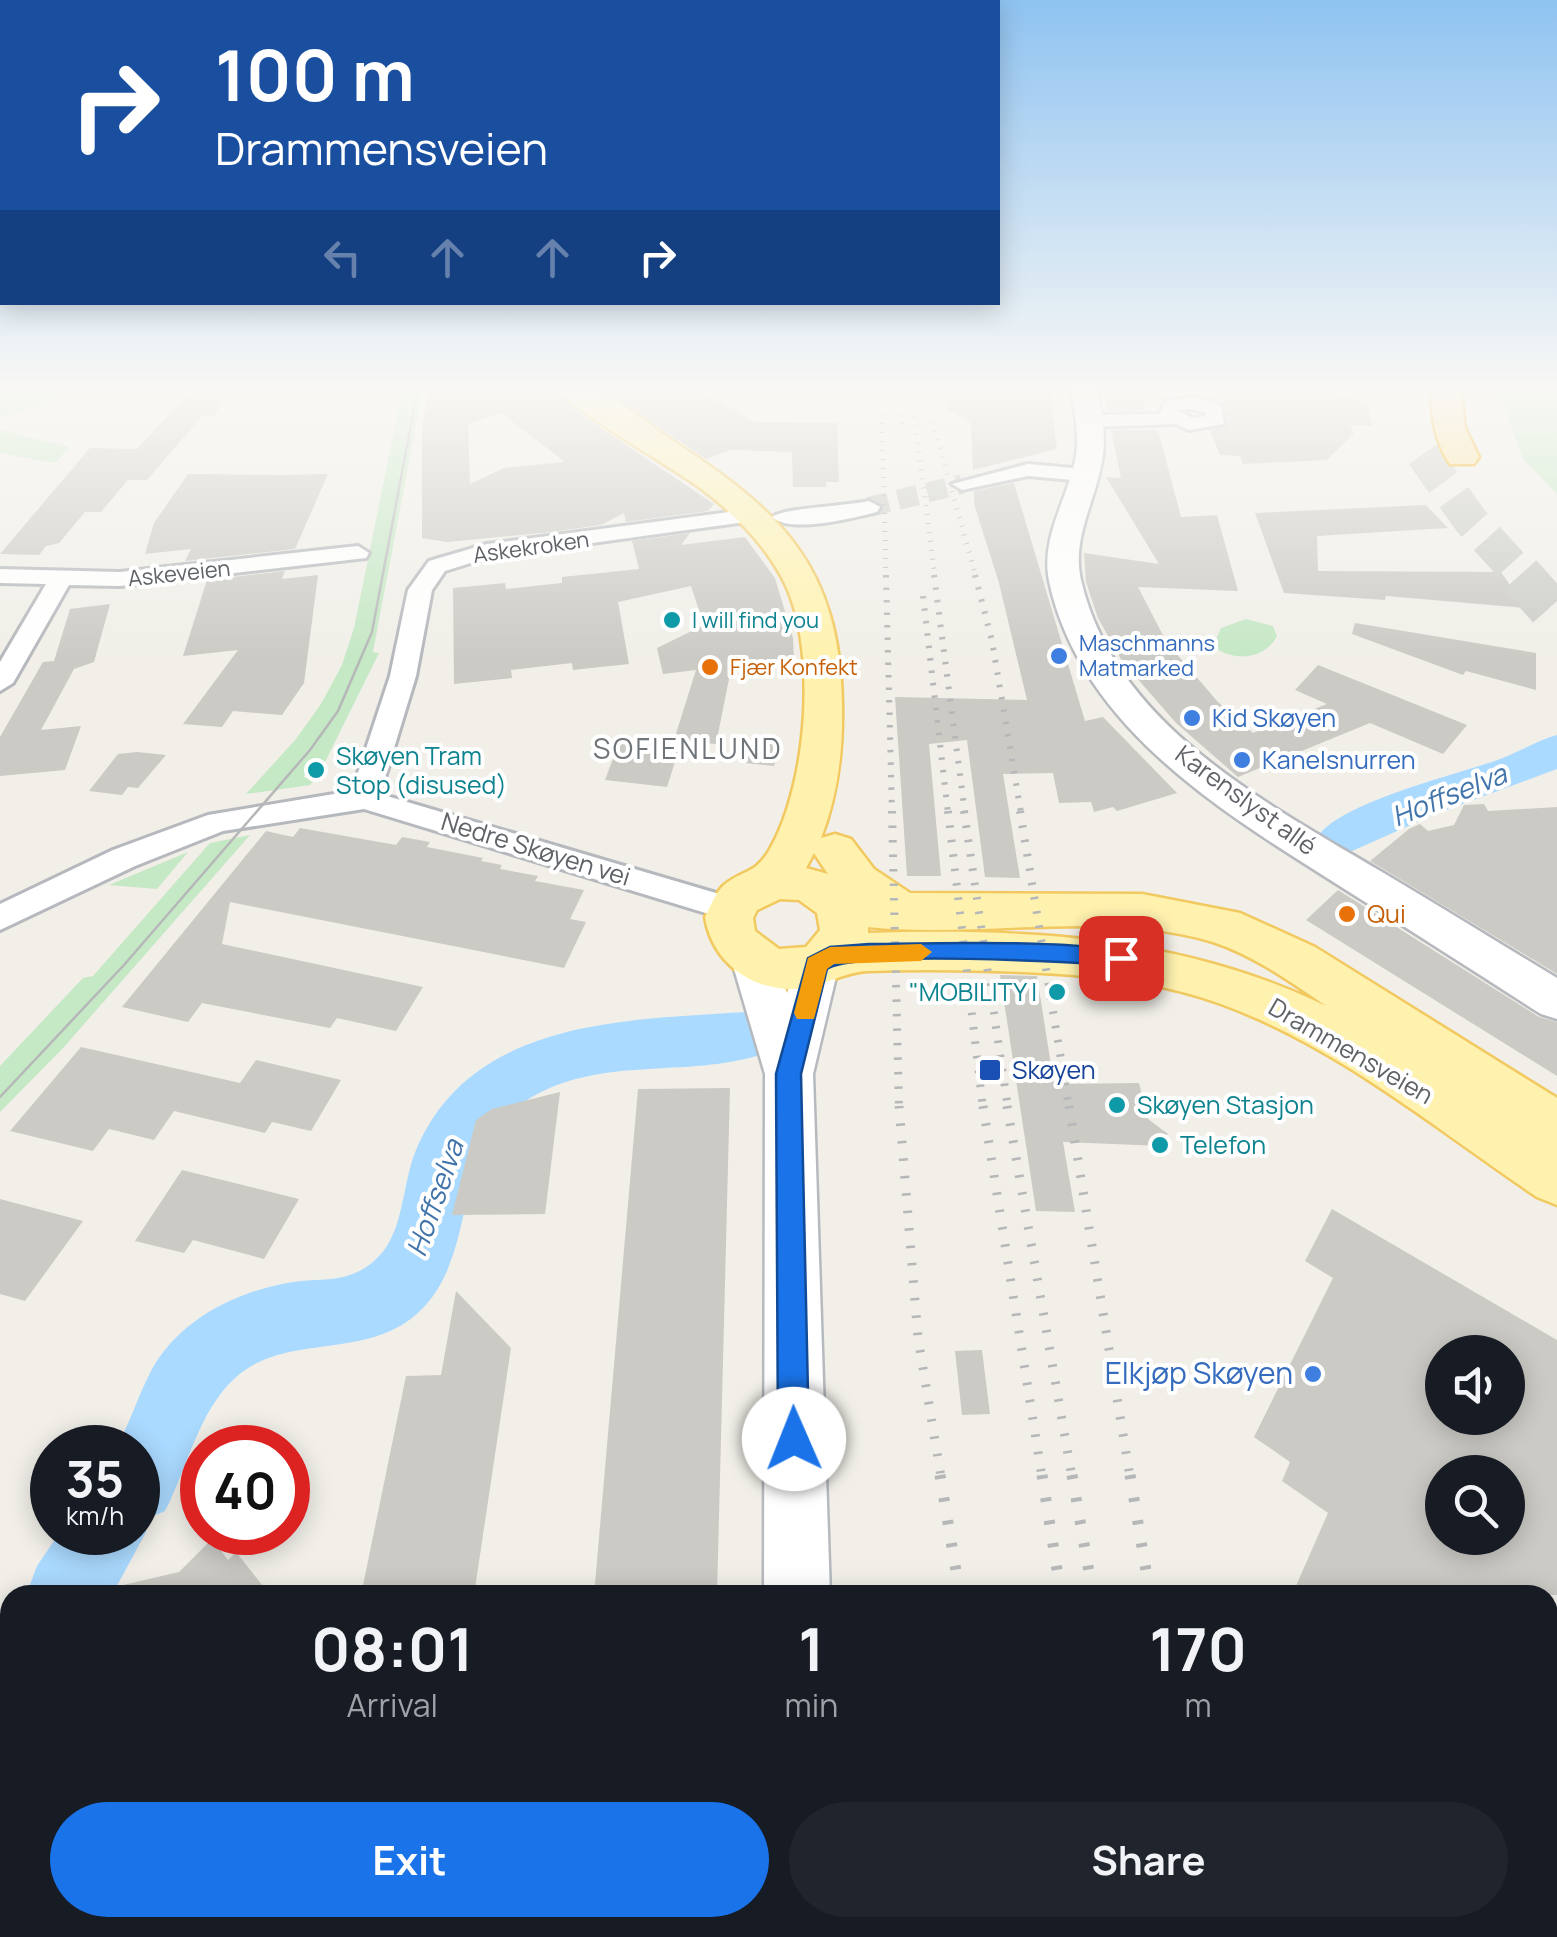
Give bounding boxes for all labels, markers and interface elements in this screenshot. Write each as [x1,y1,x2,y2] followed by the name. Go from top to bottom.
[215,26,415,122] text: 100 m
[50,40,180,170] icon: right
[215,117,548,179] text: Drammensveien
[315,230,370,285] icon: left
[420,230,475,285] icon: ahead
[525,230,580,285] icon: ahead
[630,230,685,285] icon: right
[471,524,591,570] street label: Askekroken
[126,553,232,593] street label: Askeveien
[692,605,819,635] place label: I will find you
[661,609,683,631] marker: I will find you
[1079,628,1215,683] place label: Maschmanns Matmarked
[1048,645,1070,667] marker: Maschmanns Matmarked
[730,652,858,682] place label: Fjær Konfekt
[699,656,721,678] marker: Fjær Konfekt
[1212,700,1336,735] place label: Kid Skøyen
[1181,707,1203,729] marker: Kid Skøyen
[593,729,783,767] district label: SOFIENLUND
[1168,736,1324,863] street label: Karenslyst allé
[336,738,507,802] place label: Skøyen Tram Stop (disused)
[1262,742,1416,777] place label: Kanelsnurren
[1231,749,1253,771] marker: Kanelsnurren
[1385,753,1513,834] water label: Hoffselva
[305,759,327,781] marker: Skøyen Tram Stop (disused)
[437,803,635,894] street label: Nedre Skøyen vei
[1367,896,1406,931] place label: Qui
[1336,903,1358,925] marker: Qui
[1079,916,1164,1001] pin
[1094,931,1149,986] icon: arrive
[909,974,1037,1009] place label: "MOBILITY I
[1046,981,1068,1003] marker: "MOBILITY I
[1262,989,1440,1112] street label: Drammensveien
[1012,1052,1096,1087] place label: Skøyen
[977,1057,1003,1083] marker: Skøyen
[1137,1087,1314,1122] place label: Skøyen Stasjon
[1106,1094,1128,1116] marker: Skøyen Stasjon
[1180,1127,1266,1162] place label: Telefon
[396,1133,472,1261] water label: Hoffselva
[1149,1134,1171,1156] marker: Telefon
[1425,1335,1525,1555] map controls
[1425,1335,1525,1435] button: sound
[1105,1352,1293,1393] place label: Elkjøp Skøyen
[1302,1363,1324,1385] marker: Elkjøp Skøyen
[742,1387,846,1491] position arrow
[180,1425,310,1555] speed limit sign: 40
[66,1444,124,1512] text: 35
[1425,1455,1525,1555] button: search
[66,1498,124,1533] text: km/h
[311,1607,474,1689] text: 08:01
[798,1607,825,1689] text: 1
[1149,1607,1247,1689] text: 170
[347,1683,438,1727] text: Arrival
[785,1683,838,1727] text: min
[1184,1683,1212,1727] text: m
[50,1802,769,1917] button: Exit
[789,1802,1508,1917] button: Share

